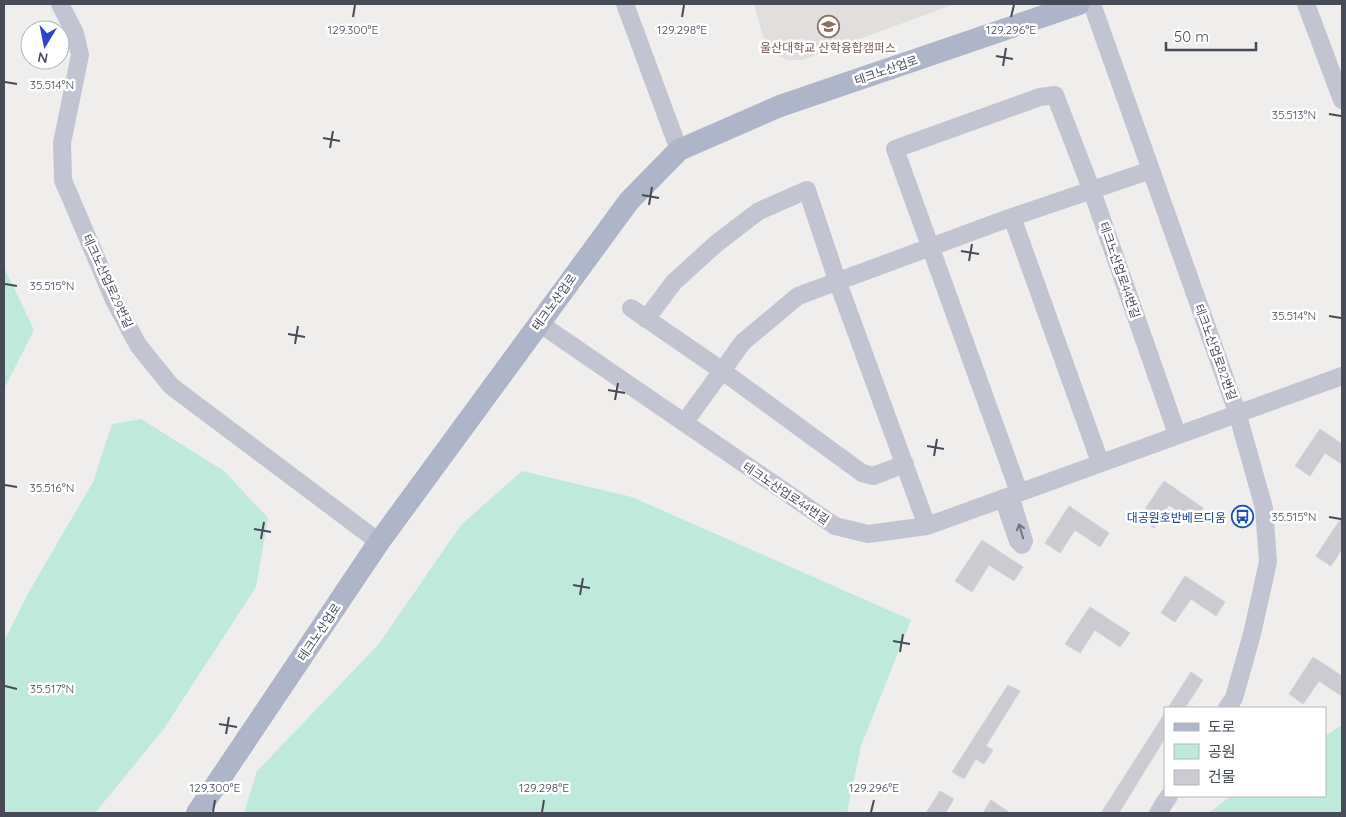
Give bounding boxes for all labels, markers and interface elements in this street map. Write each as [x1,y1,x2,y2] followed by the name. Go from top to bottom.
[816,14,840,38] school or university icon: 울산대학교 산학융합캠퍼스
[20,20,70,70] north arrow
[1166,20,1256,52] scale bar
[328,22,379,37] text: 129.300°E
[657,22,707,37] text: 129.298°E
[986,22,1036,37] text: 129.296°E
[1174,27,1209,46] text: 50 m
[760,40,896,55] place label: 울산대학교 산학융합캠퍼스
[36,48,49,68] text: N
[852,52,920,88] street label: 테크노산업로
[30,77,74,92] text: 35.514°N
[1272,107,1316,122] text: 35.513°N
[1096,220,1144,320] street label: 테크노산업로44번길
[80,232,136,330] street label: 테크노산업로29번길
[528,271,580,333] street label: 테크노산업로
[30,278,74,293] text: 35.515°N
[1192,302,1240,402] street label: 테크노산업로82번길
[1272,308,1316,323] text: 35.514°N
[740,459,832,527] street label: 테크노산업로44번길
[30,480,74,495] text: 35.516°N
[1230,505,1254,529] bus stop icon: 대공원호반베르디움
[1272,509,1316,524] text: 35.515°N
[1127,510,1226,525] place label: 대공원호반베르디움
[1015,523,1025,539] one-way arrow
[294,600,344,664] street label: 테크노산업로
[30,681,74,696] text: 35.517°N
[1164,707,1326,797] legend
[1208,717,1236,736] text: 도로
[1208,742,1236,761] text: 공원
[1208,767,1236,786] text: 건물
[190,780,241,795] text: 129.300°E
[519,780,569,795] text: 129.298°E
[849,780,899,795] text: 129.296°E

